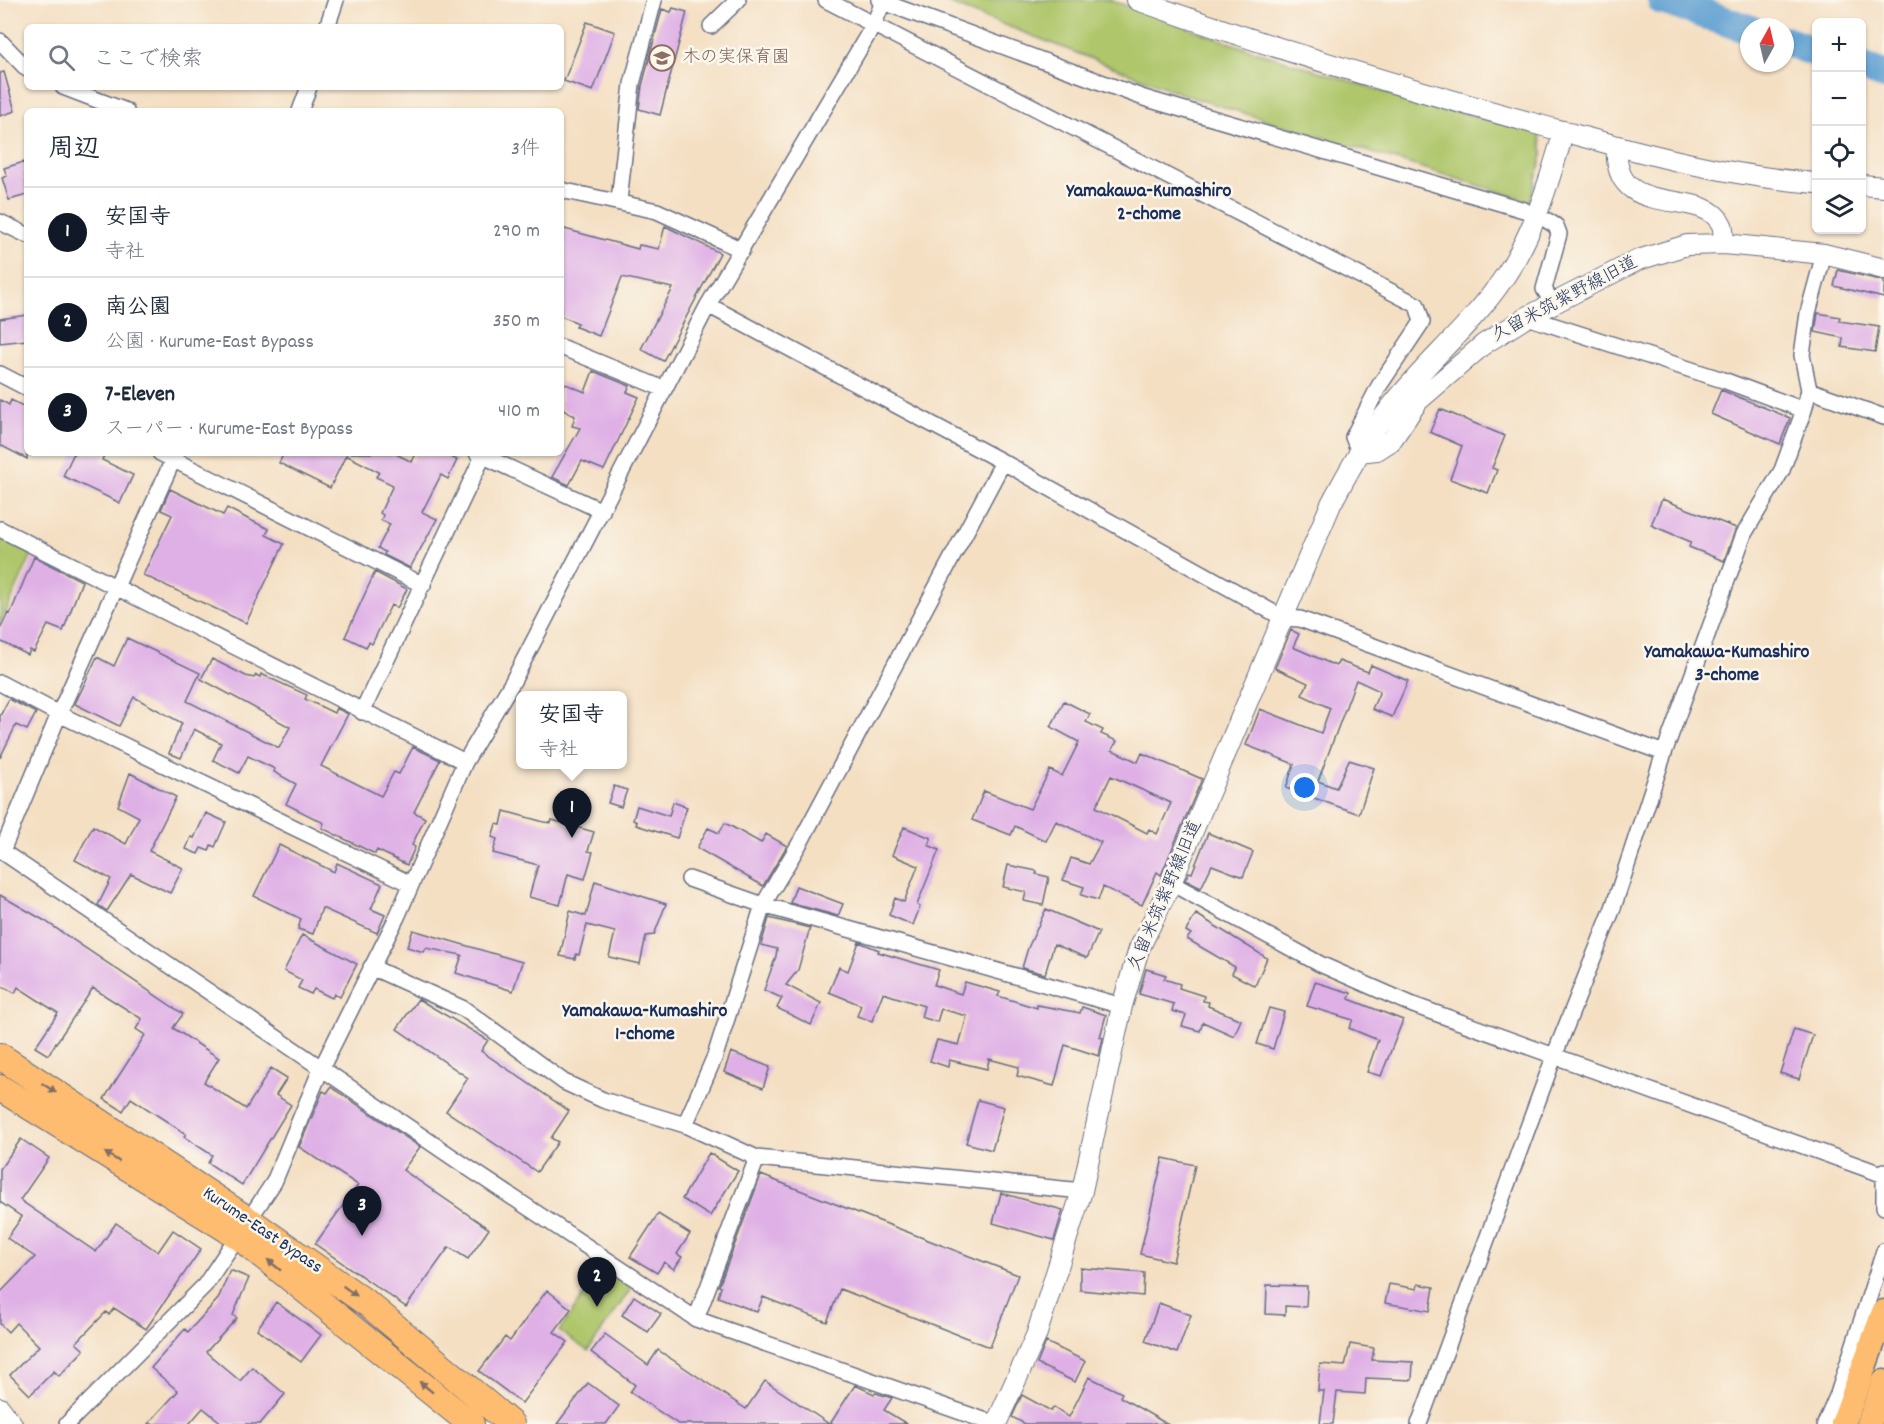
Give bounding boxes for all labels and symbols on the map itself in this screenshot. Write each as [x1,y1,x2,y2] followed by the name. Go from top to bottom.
[1740,18,1794,72] north arrow
[647,43,677,73] school or university icon: 木の実保育園
[682,46,790,71] place label: 木の実保育園
[1065,178,1232,229] district label: Yamakawa-Kumashiro 2-chome
[1488,251,1642,349] street label: 久留米筑紫野線旧道
[1643,639,1810,690] district label: Yamakawa-Kumashiro 3-chome
[1290,773,1319,802] your location
[552,788,592,838] pin: 1
[1123,817,1209,975] street label: 久留米筑紫野線旧道
[561,998,728,1049] district label: Yamakawa-Kumashiro 1-chome
[41,1082,57,1093] one-way arrow
[104,1152,120,1163] one-way arrow
[197,1182,327,1280] street label: Kurume-East Bypass
[342,1186,382,1236] pin: 3
[266,1258,282,1271] one-way arrow
[578,1258,616,1307] pin: 2
[342,1285,358,1296] one-way arrow
[418,1381,434,1394] one-way arrow

